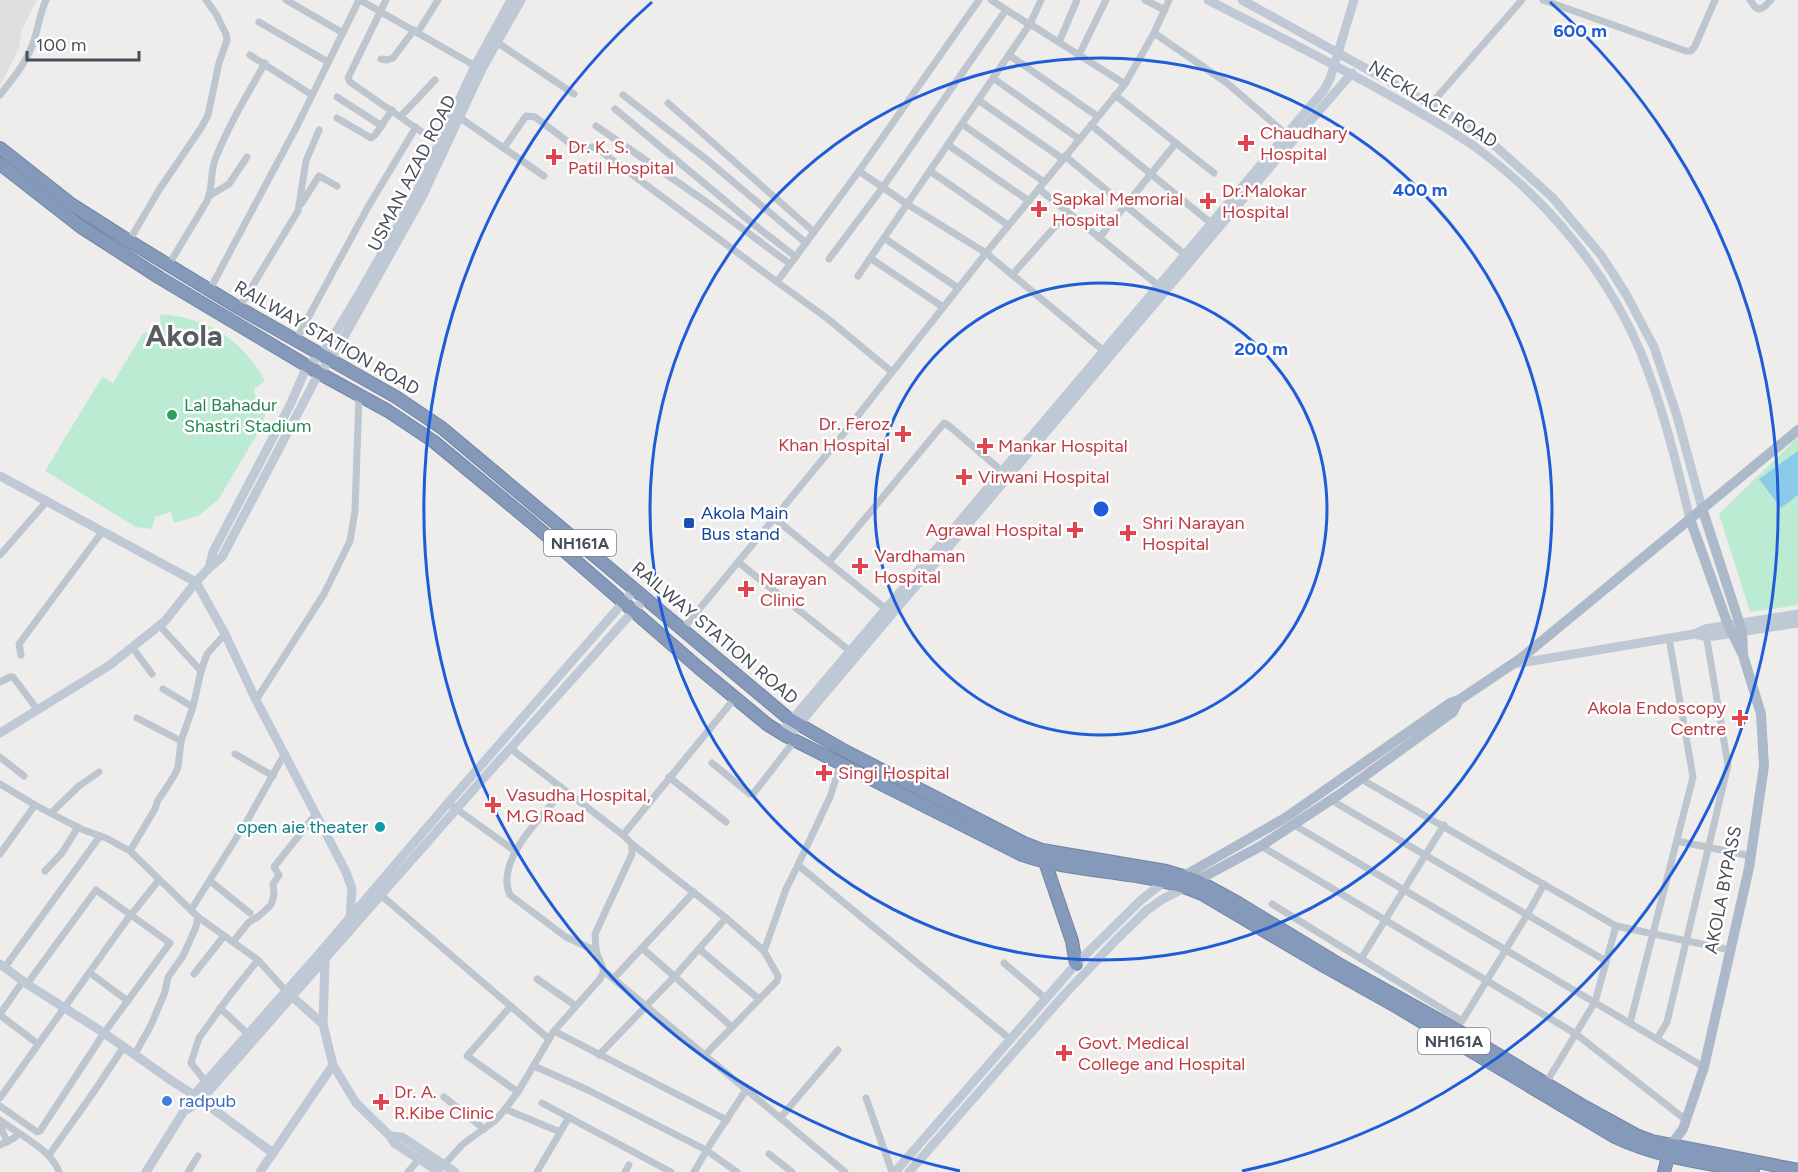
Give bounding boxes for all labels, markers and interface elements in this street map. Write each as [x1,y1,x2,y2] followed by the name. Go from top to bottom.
[1553,20,1607,42] text: 600 m
[27,24,140,62] scale bar
[36,34,86,56] text: 100 m
[1365,56,1501,152] street label: NECKLACE ROAD
[363,91,461,255] street label: USMAN AZAD ROAD
[1260,122,1348,165] place label: Chaudhary Hospital
[1237,134,1255,152] marker: Chaudhary Hospital
[568,136,674,179] place label: Dr. K. S. Patil Hospital
[545,148,563,166] marker: Dr. K. S. Patil Hospital
[1393,179,1447,201] text: 400 m
[1222,180,1307,223] place label: Dr.Malokar Hospital
[1052,188,1183,231] place label: Sapkal Memorial Hospital
[1199,192,1217,210] marker: Dr.Malokar Hospital
[1030,200,1048,218] marker: Sapkal Memorial Hospital
[230,276,424,400] street label: RAILWAY STATION ROAD
[145,317,223,354] district label: Akola
[1234,338,1288,360] text: 200 m
[184,394,311,437] place label: Lal Bahadur Shastri Stadium
[165,408,179,422] marker: Lal Bahadur Shastri Stadium
[778,413,890,456] place label: Dr. Feroz Khan Hospital
[894,425,912,443] marker: Dr. Feroz Khan Hospital
[998,435,1128,457] place label: Mankar Hospital
[976,437,994,455] marker: Mankar Hospital
[978,466,1110,488] place label: Virwani Hospital
[955,468,973,486] marker: Virwani Hospital
[1091,499,1111,519] centre of rings
[701,502,788,545] place label: Akola Main Bus stand
[1142,512,1245,555] place label: Shri Narayan Hospital
[682,516,696,530] marker: Akola Main Bus stand
[926,519,1062,541] place label: Agrawal Hospital
[1066,521,1084,539] marker: Agrawal Hospital
[1119,524,1137,542] marker: Shri Narayan Hospital
[544,530,616,556] road number: NH161A
[874,545,965,588] place label: Vardhaman Hospital
[627,557,803,709] street label: RAILWAY STATION ROAD
[851,557,869,575] marker: Vardhaman Hospital
[760,568,827,611] place label: Narayan Clinic
[737,580,755,598] marker: Narayan Clinic
[1587,697,1727,740] place label: Akola Endoscopy Centre
[1731,709,1749,727] marker: Akola Endoscopy Centre
[838,762,950,784] place label: Singi Hospital
[815,764,833,782] marker: Singi Hospital
[506,784,651,827] place label: Vasudha Hospital, M.G Road
[484,796,502,814] marker: Vasudha Hospital, M.G Road
[236,816,368,838] place label: open aie theater
[373,820,387,834] marker: open aie theater
[1700,824,1746,956] street label: AKOLA BYPASS
[1418,1028,1490,1054] road number: NH161A
[1078,1032,1245,1075] place label: Govt. Medical College and Hospital
[1055,1044,1073,1062] marker: Govt. Medical College and Hospital
[394,1081,494,1124] place label: Dr. A. R.Kibe Clinic
[179,1090,236,1112] place label: radpub
[372,1093,390,1111] marker: Dr. A. R.Kibe Clinic
[160,1094,174,1108] marker: radpub

